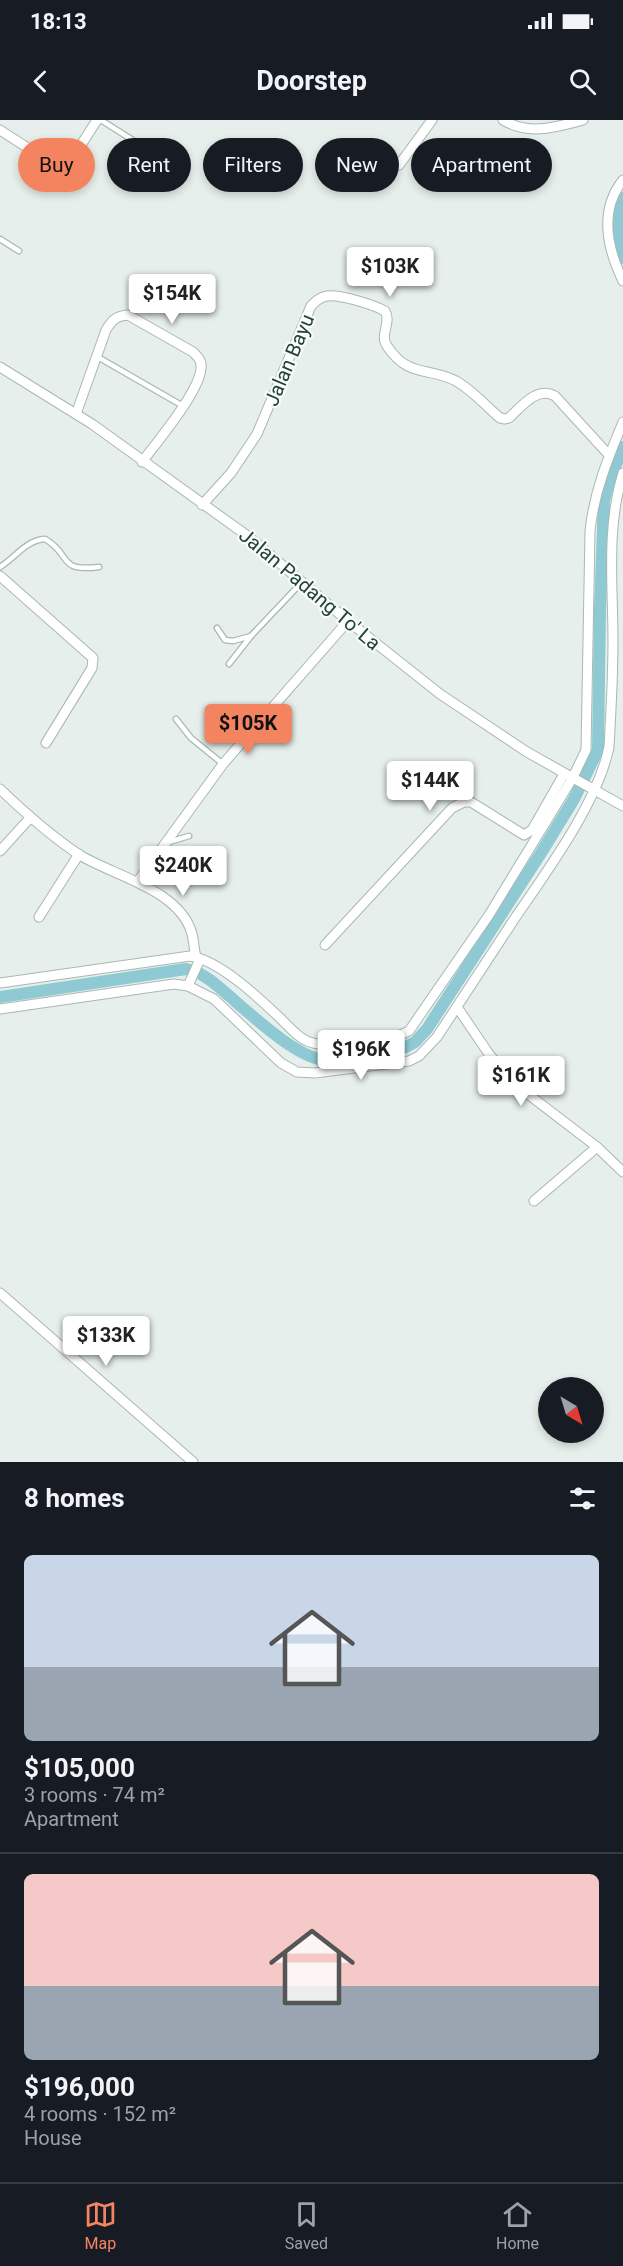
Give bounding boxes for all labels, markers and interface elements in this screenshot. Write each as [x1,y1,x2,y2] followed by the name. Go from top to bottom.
[30,9,87,34] text: 18:13
[24,65,57,98] icon: back
[256,65,367,97] text: Doorstep
[566,65,599,98] icon: search
[18,138,95,192] chip: Buy
[107,138,191,192] chip: Rent
[203,138,303,192] chip: Filters
[315,138,399,192] chip: New
[411,138,552,192] chip: Apartment
[348,247,432,298] pin: $103K
[361,254,419,278] text: $103K
[130,274,214,325] pin: $154K
[143,281,201,305] text: $154K
[259,311,319,409] street label: Jalan Bayu
[234,523,386,655] street label: Jalan Padang To' La
[206,704,290,755] pin: $105K
[219,711,277,735] text: $105K
[388,761,472,812] pin: $144K
[401,768,459,792] text: $144K
[141,846,225,897] pin: $240K
[154,853,212,877] text: $240K
[319,1030,403,1081] pin: $196K
[332,1037,390,1061] text: $196K
[479,1056,563,1107] pin: $161K
[492,1063,550,1087] text: $161K
[64,1316,148,1367] pin: $133K
[77,1323,135,1347] text: $133K
[538,1377,604,1443] north arrow
[538,1377,604,1443] map controls
[566,1482,599,1515] icon: filters
[24,1483,125,1513] text: 8 homes
[258,1594,366,1702] icon: home
[24,1753,135,1783] text: $105,000
[24,1783,165,1807] text: 3 rooms · 74 m²
[24,1807,119,1831] text: Apartment
[258,1913,366,2021] icon: home
[24,2072,135,2102] text: $196,000
[24,2102,176,2126] text: 4 rooms · 152 m²
[24,2126,82,2150] text: House
[84,2198,117,2253] tab: Map
[285,2198,328,2253] tab: Saved
[496,2198,539,2253] tab: Home

